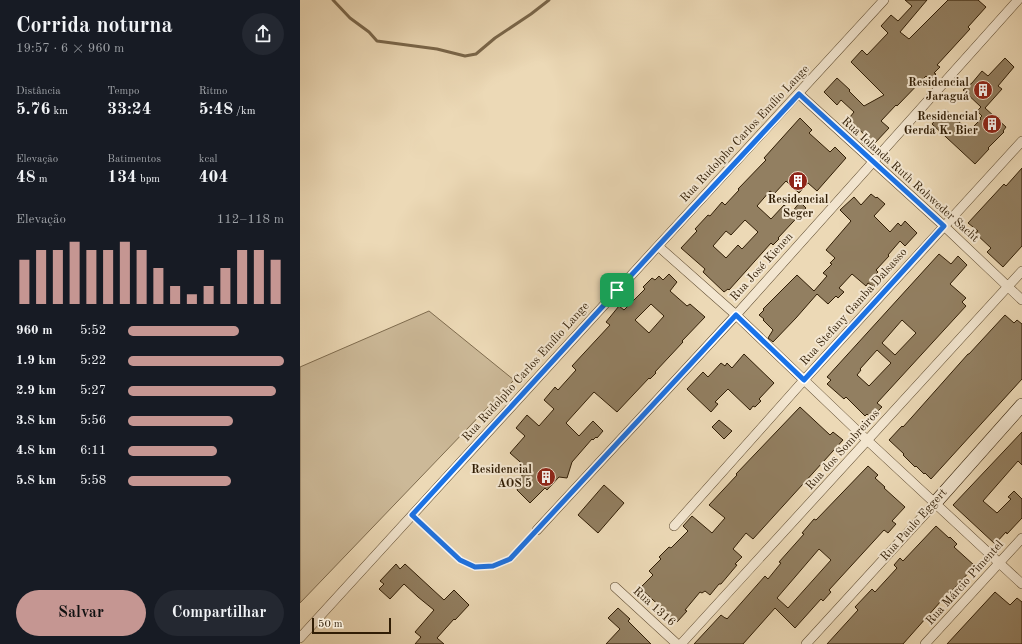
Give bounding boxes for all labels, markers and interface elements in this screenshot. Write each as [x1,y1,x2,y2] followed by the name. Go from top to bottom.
[242,13,284,55] button: share
[16,15,173,37] text: Corrida noturna
[16,42,124,55] text: 19:57 · 6 × 960 m
[678,63,812,205] street label: Rua Rudolpho Carlos Emílio Lange
[908,77,969,103] place label: Residencial Jaraguá
[972,79,994,101] building icon: Residencial Jaraguá
[16,86,61,97] text: Distância
[107,86,139,97] text: Tempo
[199,86,228,97] text: Ritmo
[16,101,50,118] text: 5.76
[107,101,152,118] text: 33:24
[199,101,233,118] text: 5:48
[50,106,68,117] text: km
[233,106,255,117] text: /km
[904,111,978,137] place label: Residencial Gerda K. Bier
[981,113,1003,135] building icon: Residencial Gerda K. Bier
[839,115,981,245] street label: Rua Iolanda Ruth Rohweder Sacht
[16,154,58,165] text: Elevação
[107,154,161,165] text: Batimentos
[199,154,218,165] text: kcal
[16,169,36,186] text: 48
[107,169,137,186] text: 134
[199,169,228,186] text: 404
[787,170,809,192] building icon: Residencial Seger
[36,174,48,185] text: m
[137,174,160,185] text: bpm
[768,194,829,220] place label: Residencial Seger
[16,213,66,226] text: Elevação
[217,213,284,226] text: 112–118 m
[728,230,796,303] street label: Rua José Kienen
[798,246,910,368] street label: Rua Stefany Gamba Dalsasso
[600,273,634,307] pin
[606,279,628,301] icon: arrive
[460,300,592,444] street label: Rua Rudolpho Carlos Emílio Lange
[16,324,53,337] text: 960 m
[80,324,106,337] text: 5:52
[16,354,56,367] text: 1.9 km
[80,354,106,367] text: 5:22
[16,384,56,397] text: 2.9 km
[80,384,106,397] text: 5:27
[804,407,882,493] street label: Rua dos Sombreiros
[16,414,56,427] text: 3.8 km
[80,414,106,427] text: 5:56
[16,444,56,457] text: 4.8 km
[80,444,106,457] text: 6:11
[471,464,532,490] place label: Residencial AOS 5
[535,466,557,488] building icon: Residencial AOS 5
[16,474,56,487] text: 5.8 km
[80,474,106,487] text: 5:58
[879,487,949,563] street label: Rua Paulo Eggert
[924,539,1006,627] street label: Rua Márcio Pimentel
[631,585,677,629] street label: Rua 1316
[16,590,146,636] button: Salvar
[154,590,284,636] button: Compartilhar
[312,616,391,635] scale bar
[318,619,343,630] text: 50 m

